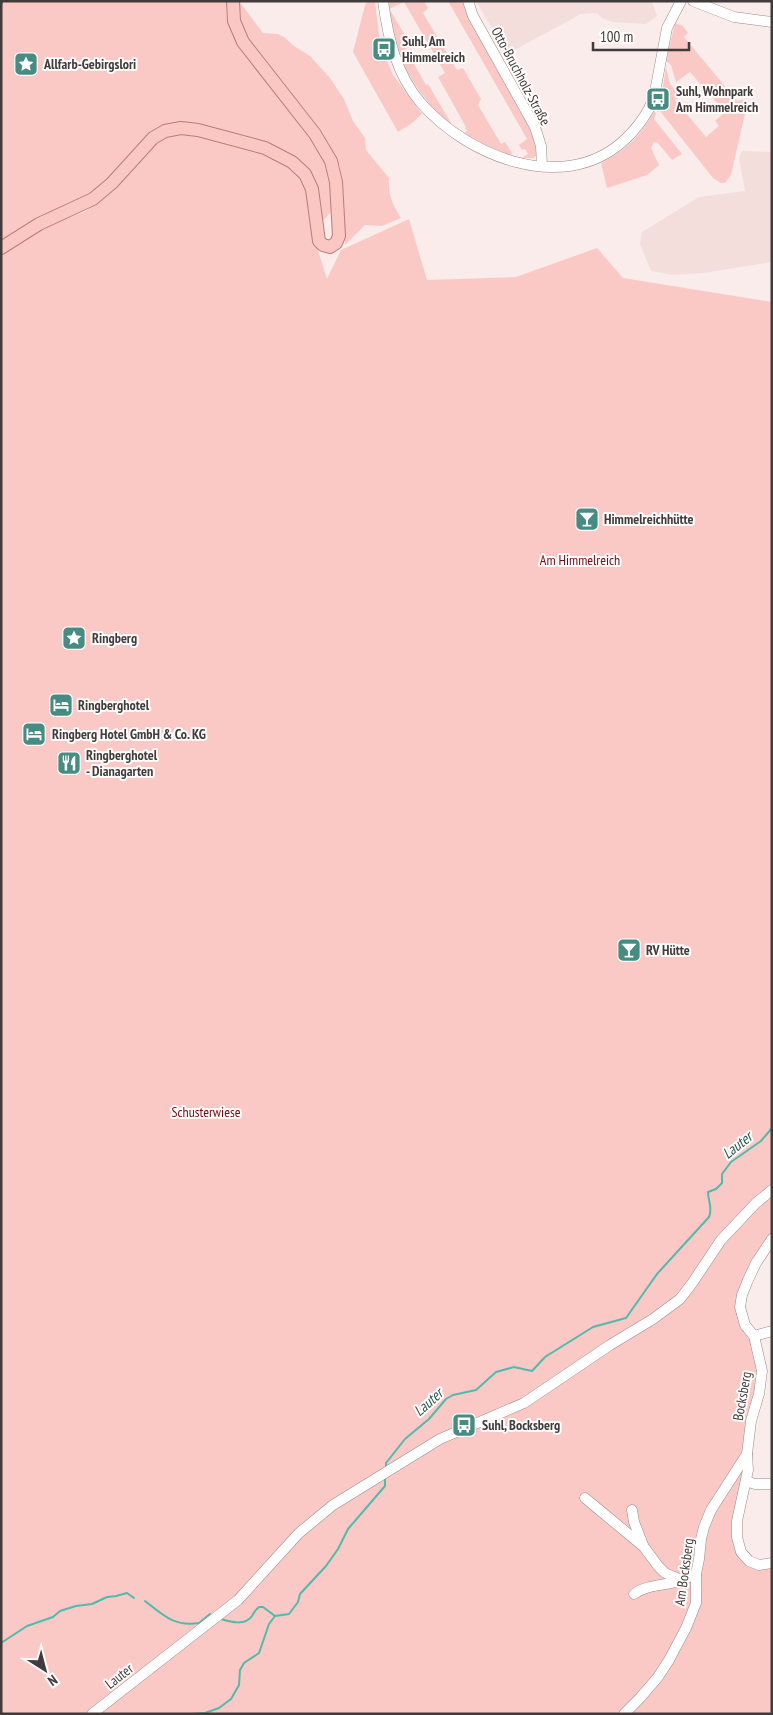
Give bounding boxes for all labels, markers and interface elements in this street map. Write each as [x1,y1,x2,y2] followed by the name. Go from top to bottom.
[593,20,689,52] scale bar
[487,24,555,129] street label: Otto-Bruchholz-Straße
[600,27,633,46] text: 100 m
[402,32,465,66] place label: Suhl, Am Himmelreich
[371,36,397,62] bus stop icon: Suhl, Am Himmelreich
[13,51,39,77] place icon: Allfarb-Gebirgslori
[43,55,136,73] place label: Allfarb-Gebirgslori
[675,82,758,116] place label: Suhl, Wohnpark Am Himmelreich
[645,86,671,112] bus stop icon: Suhl, Wohnpark Am Himmelreich
[574,506,600,532] bar icon: Himmelreichhütte
[604,510,694,528] place label: Himmelreichhütte
[540,551,620,569] park label: Am Himmelreich
[61,625,87,651] place icon: Ringberg
[92,629,137,647] place label: Ringberg
[48,692,74,718] hotel icon: Ringberghotel
[78,696,150,714] place label: Ringberghotel
[21,721,47,747] hotel icon: Ringberg Hotel GmbH & Co. KG
[52,725,206,743] place label: Ringberg Hotel GmbH & Co. KG
[86,746,158,780] place label: Ringberghotel - Dianagarten
[56,750,82,776] restaurant icon: Ringberghotel - Dianagarten
[616,937,642,963] bar icon: RV Hütte
[646,941,690,959] place label: RV Hütte
[172,1103,241,1121] park label: Schusterwiese
[718,1126,757,1163] water label: Lauter
[729,1370,755,1422] street label: Bocksberg
[409,1383,448,1420] water label: Lauter
[451,1412,477,1438] bus stop icon: Suhl, Bocksberg
[482,1416,560,1434] place label: Suhl, Bocksberg
[670,1537,698,1607] street label: Am Bocksberg
[20,1645,70,1695] north arrow
[101,1659,137,1693] street label: Lauter
[44,1671,61,1690] text: N

